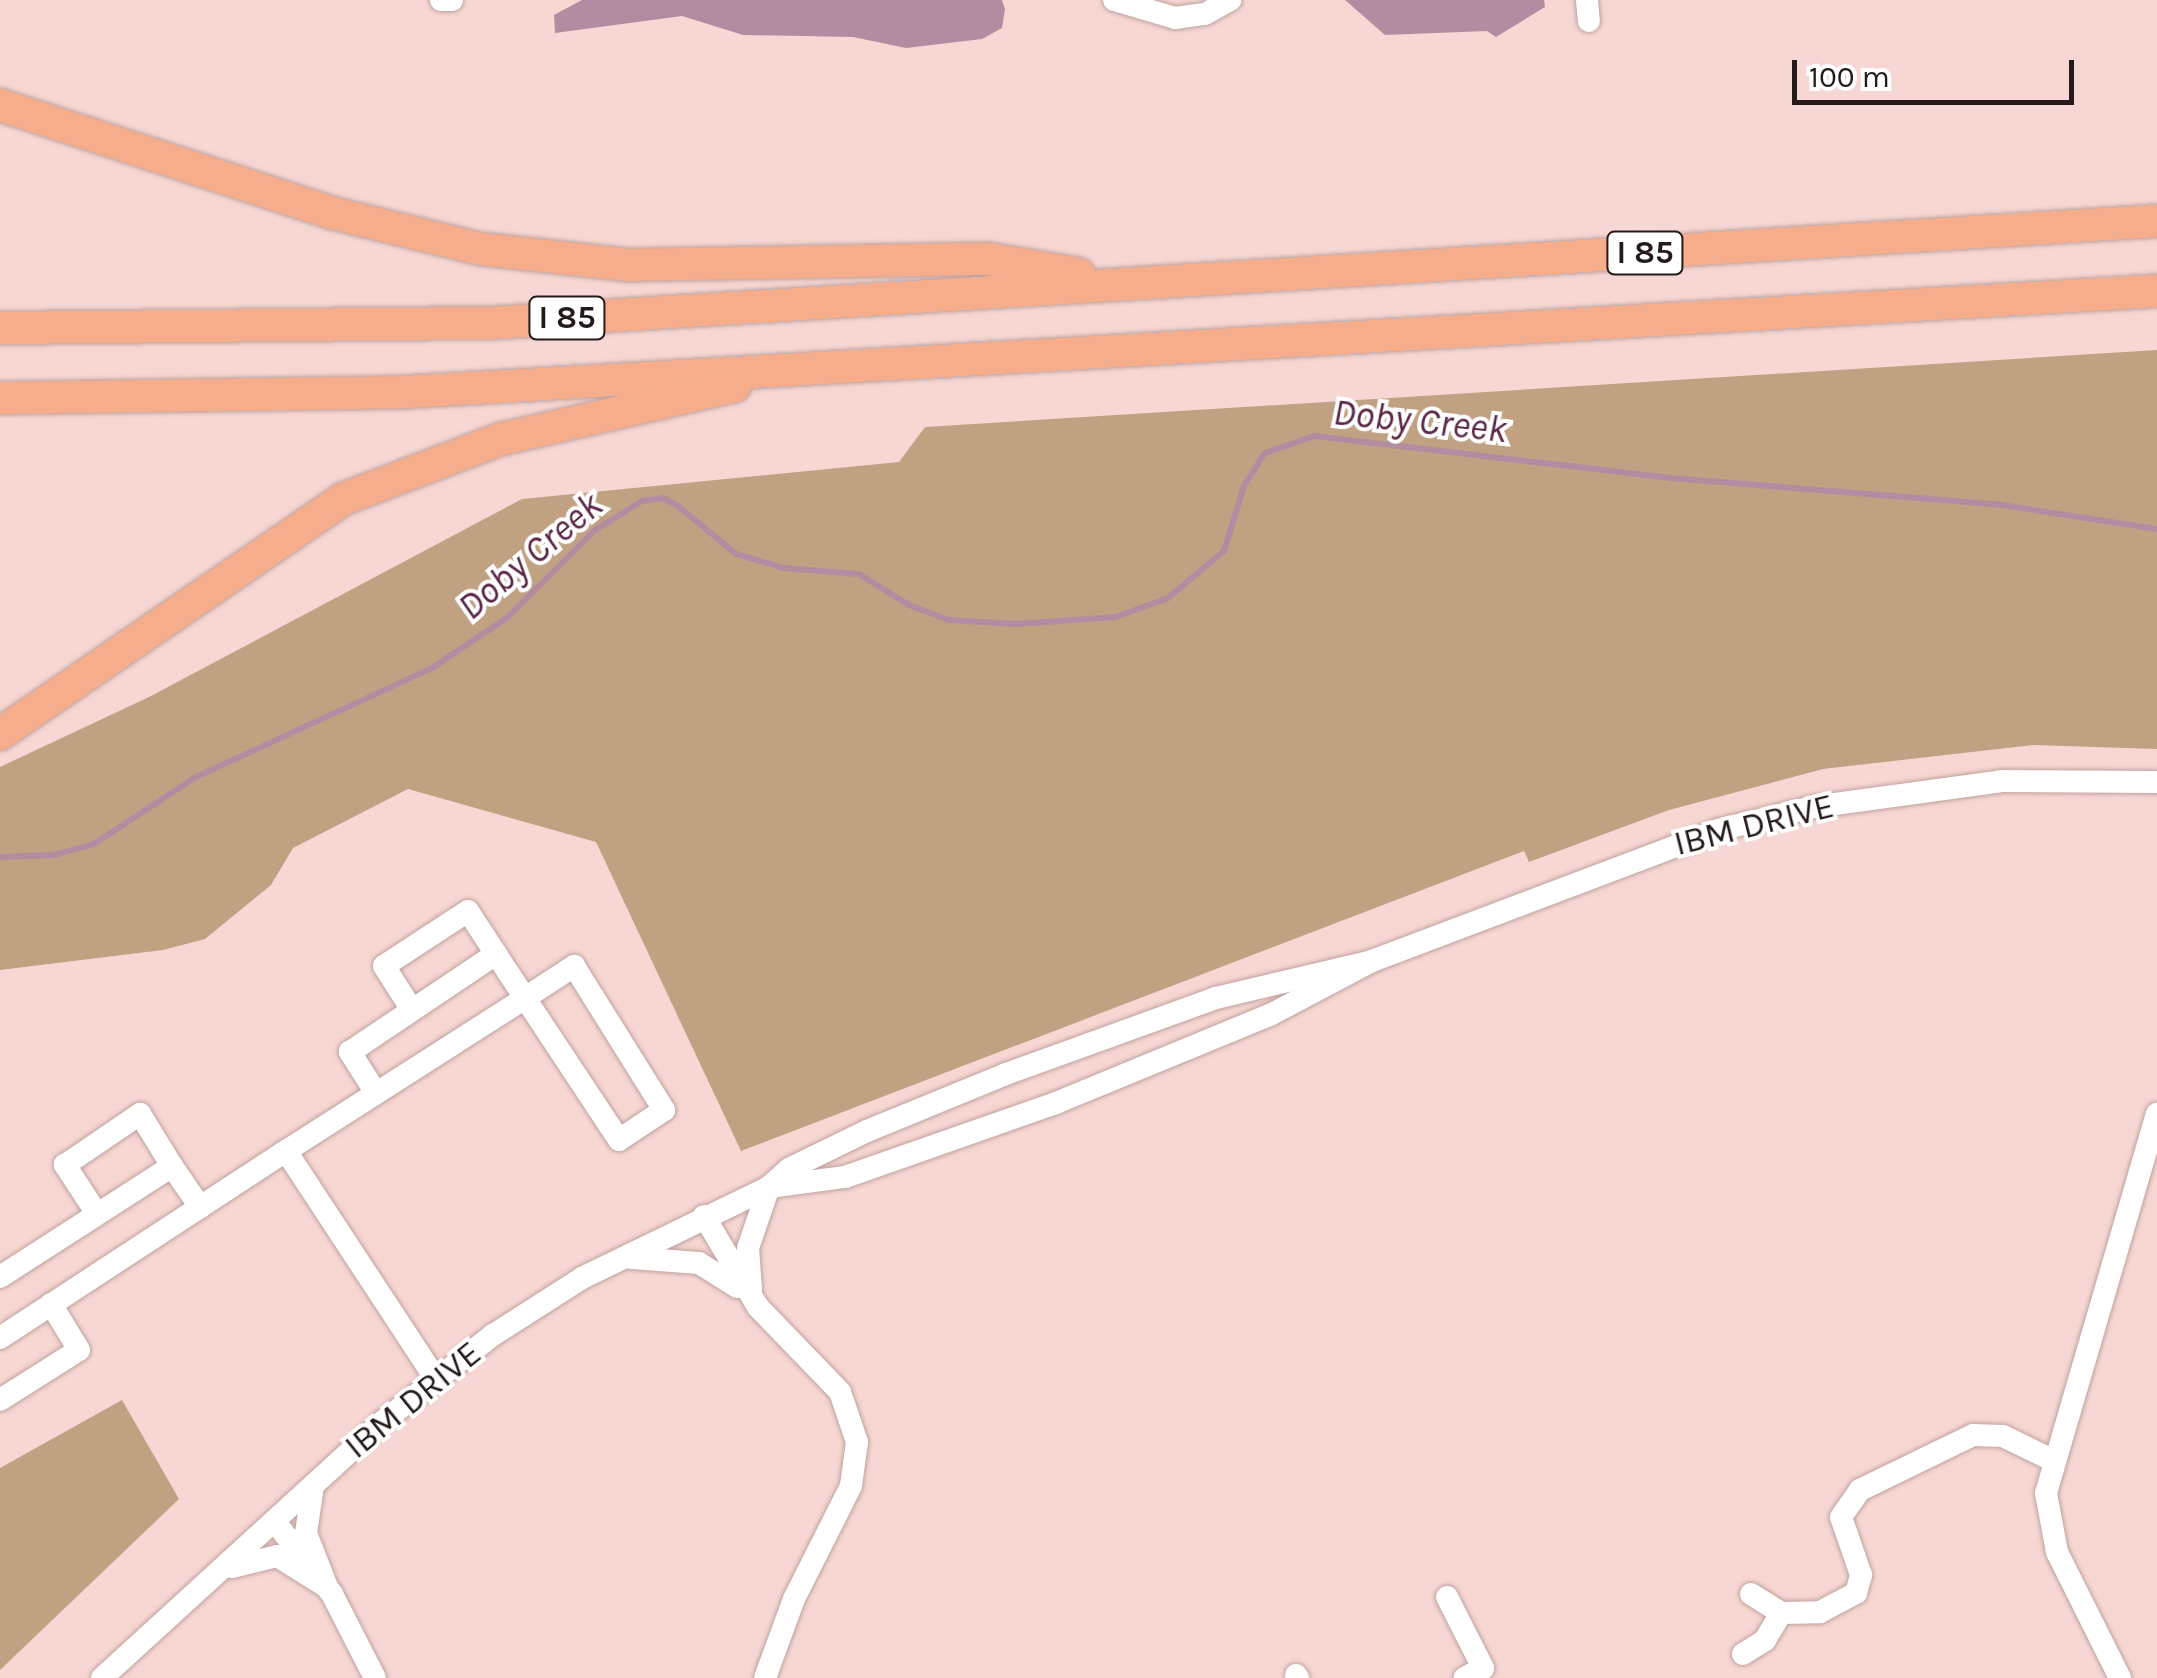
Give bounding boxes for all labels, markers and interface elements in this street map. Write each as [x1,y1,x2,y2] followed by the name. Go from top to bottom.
[1797,40,2080,102] scale bar
[1809,59,1890,95] text: 100 m
[1605,226,1685,280] road number: I 85
[527,291,607,345] road number: I 85
[1331,389,1509,453] water label: Doby Creek
[449,482,611,630] water label: Doby Creek
[1670,785,1838,865] street label: IBM DRIVE
[336,1332,490,1468] street label: IBM DRIVE

